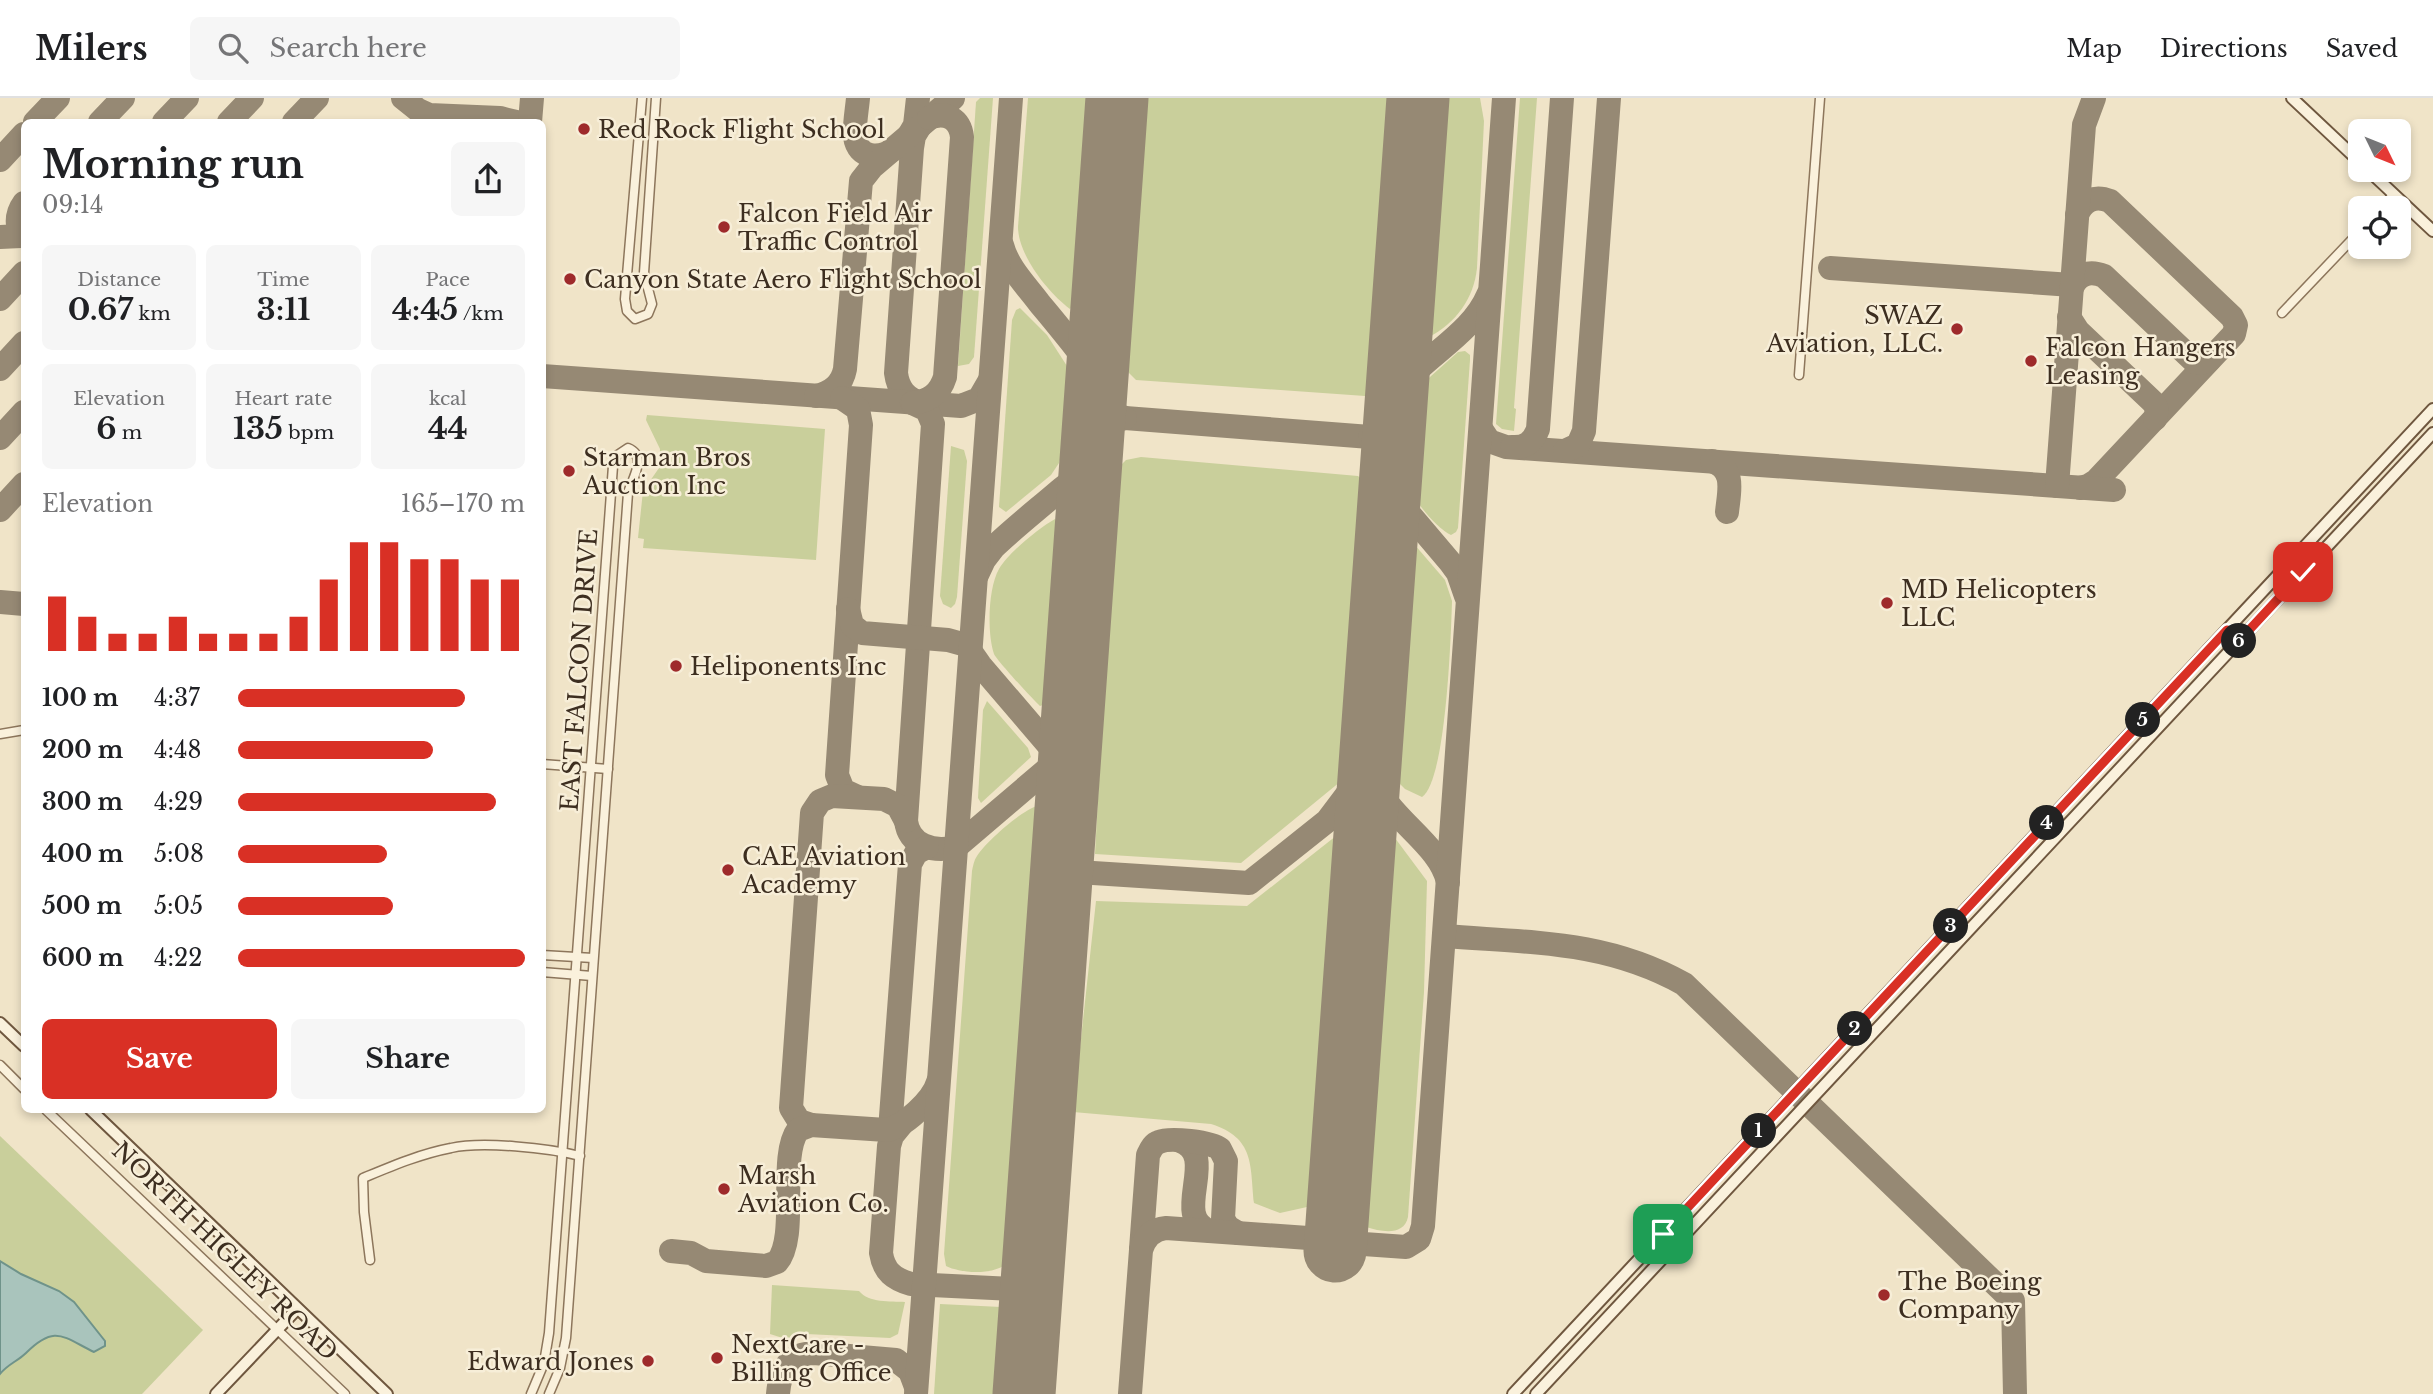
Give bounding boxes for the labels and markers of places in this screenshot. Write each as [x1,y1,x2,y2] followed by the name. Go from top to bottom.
[598,115,885,144] place label: Red Rock Flight School
[576,121,592,137] marker: Red Rock Flight School
[738,199,933,256] place label: Falcon Field Air Traffic Control
[716,219,732,235] marker: Falcon Field Air Traffic Control
[584,265,982,294] place label: Canyon State Aero Flight School
[562,271,578,287] marker: Canyon State Aero Flight School
[1765,301,1943,358] place label: SWAZ Aviation, LLC.
[1949,321,1965,337] marker: SWAZ Aviation, LLC.
[2045,333,2236,390] place label: Falcon Hangers Leasing
[2023,353,2039,369] marker: Falcon Hangers Leasing
[582,443,751,500] place label: Starman Bros Auction Inc
[561,463,577,479] marker: Starman Bros Auction Inc
[2273,542,2333,602] pin
[1901,575,2097,632] place label: MD Helicopters LLC
[1879,595,1895,611] marker: MD Helicopters LLC
[2222,624,2256,658] pin: 6
[690,652,887,681] place label: Heliponents Inc
[668,658,684,674] marker: Heliponents Inc
[2126,702,2160,738] pin: 5
[2030,806,2064,840] pin: 4
[741,842,906,899] place label: CAE Aviation Academy
[720,862,736,878] marker: CAE Aviation Academy
[1934,908,1968,944] pin: 3
[1838,1012,1872,1046] pin: 2
[1742,1114,1776,1148] pin: 1
[737,1161,889,1218] place label: Marsh Aviation Co.
[716,1181,732,1197] marker: Marsh Aviation Co.
[1633,1204,1693,1264] pin
[1898,1267,2042,1324] place label: The Boeing Company
[1876,1287,1892,1303] marker: The Boeing Company
[731,1330,892,1387] place label: NextCare - Billing Office
[467,1347,634,1376] place label: Edward Jones
[709,1350,725,1366] marker: NextCare - Billing Office
[640,1353,656,1369] marker: Edward Jones

